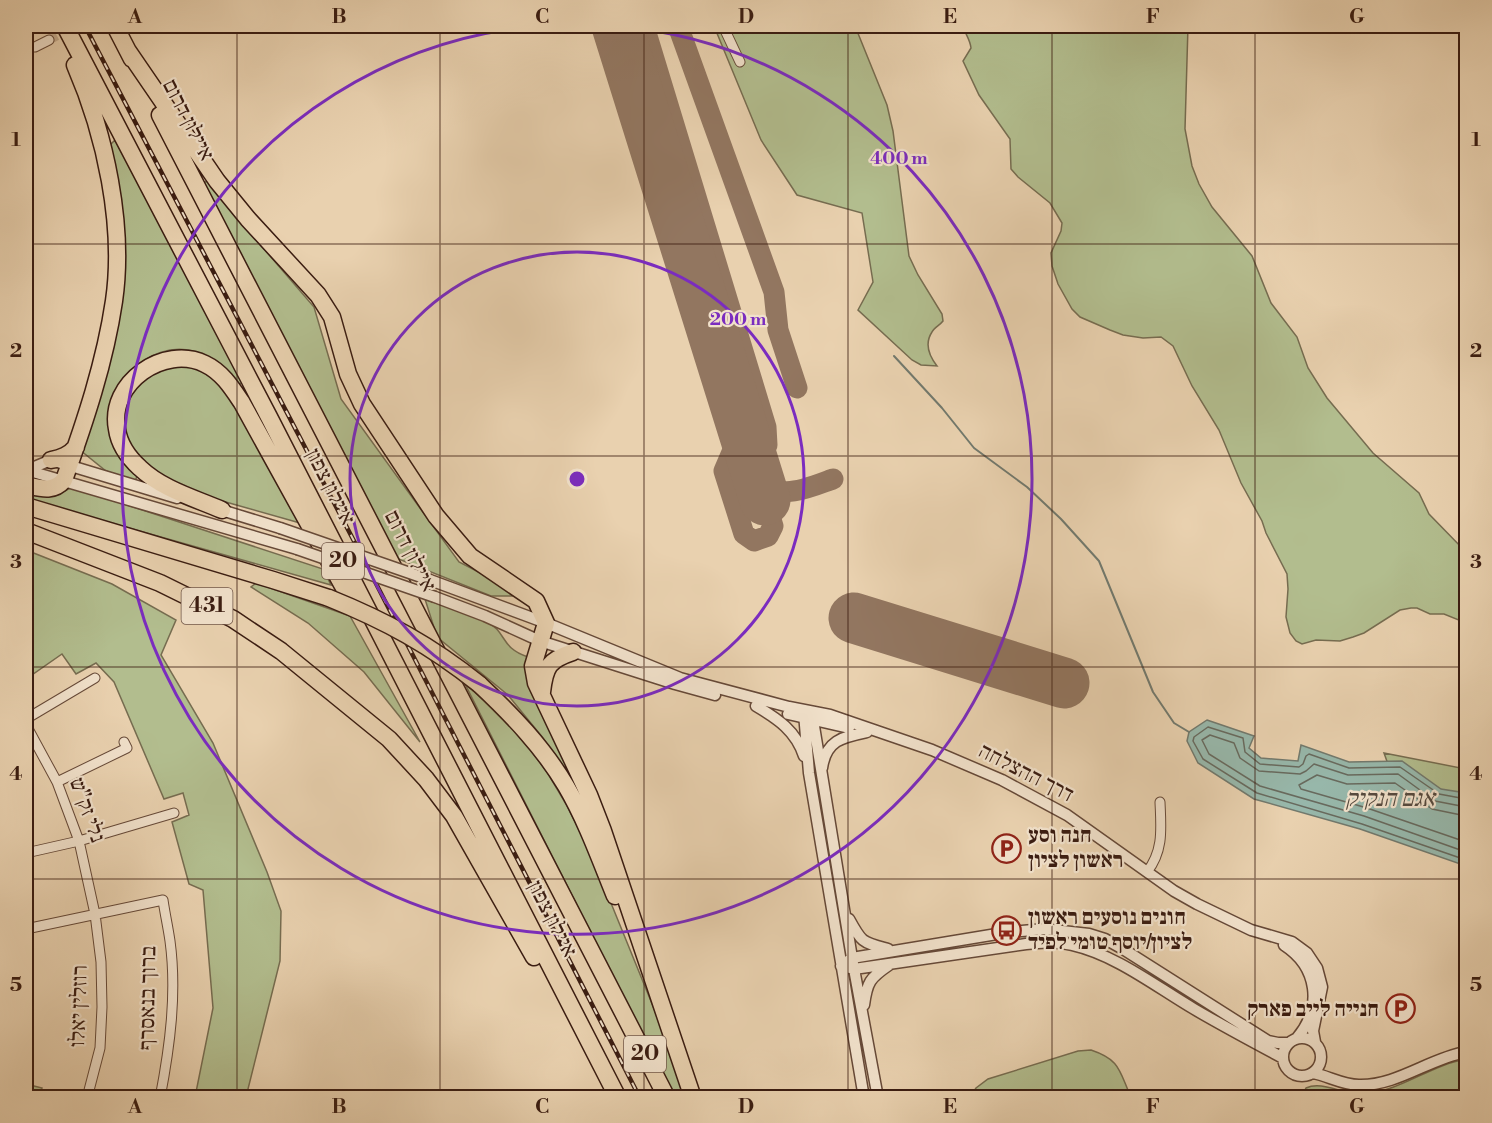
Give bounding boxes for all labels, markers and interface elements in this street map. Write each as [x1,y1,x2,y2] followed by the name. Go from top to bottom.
[127,5,143,30] text: A
[331,5,347,30] text: B
[535,5,549,30] text: C
[738,5,754,30] text: D
[943,5,957,30] text: E
[1146,5,1160,30] text: F
[1349,5,1365,30] text: G
[156,75,220,165] street label: איילון דרום
[11,128,21,153] text: 1
[1471,128,1481,153] text: 1
[870,147,928,170] text: 400 m
[710,308,767,331] text: 200 m
[10,339,22,364] text: 2
[1470,339,1482,364] text: 2
[299,444,361,530] street label: איילון צפון
[567,469,587,489] centre of rings
[378,506,442,596] street label: איילון דרום
[322,543,364,579] road number: 20
[10,550,22,575] text: 3
[1470,550,1482,575] text: 3
[182,588,232,624] road number: 431
[974,737,1078,809] street label: דרך ההצלחה
[9,762,23,787] text: 4
[1469,762,1483,787] text: 4
[63,774,111,846] street label: נלי זק"ש
[1345,784,1437,814] water label: אגם הנקיק
[1028,822,1123,874] place label: חנה וסע ראשון לציון
[991,832,1023,864] parking icon: חנה וסע ראשון לציון
[521,876,583,962] street label: איילון צפון
[1028,904,1192,956] place label: חונים נוסעים ראשון לציון/יוסף טומי לפיד
[991,914,1023,946] bus stop icon: חונים נוסעים ראשון לציון/יוסף טומי לפיד
[134,946,162,1050] street label: ברוך בנאסרף
[64,964,94,1048] street label: רוזלין יאלו
[10,973,22,998] text: 5
[1470,973,1482,998] text: 5
[1384,993,1416,1025] parking icon: חנייה לייב פארק
[1247,996,1379,1023] place label: חנייה לייב פארק
[624,1036,666,1072] road number: 20
[127,1095,143,1120] text: A
[331,1095,347,1120] text: B
[535,1095,549,1120] text: C
[738,1095,754,1120] text: D
[943,1095,957,1120] text: E
[1146,1095,1160,1120] text: F
[1349,1095,1365,1120] text: G

